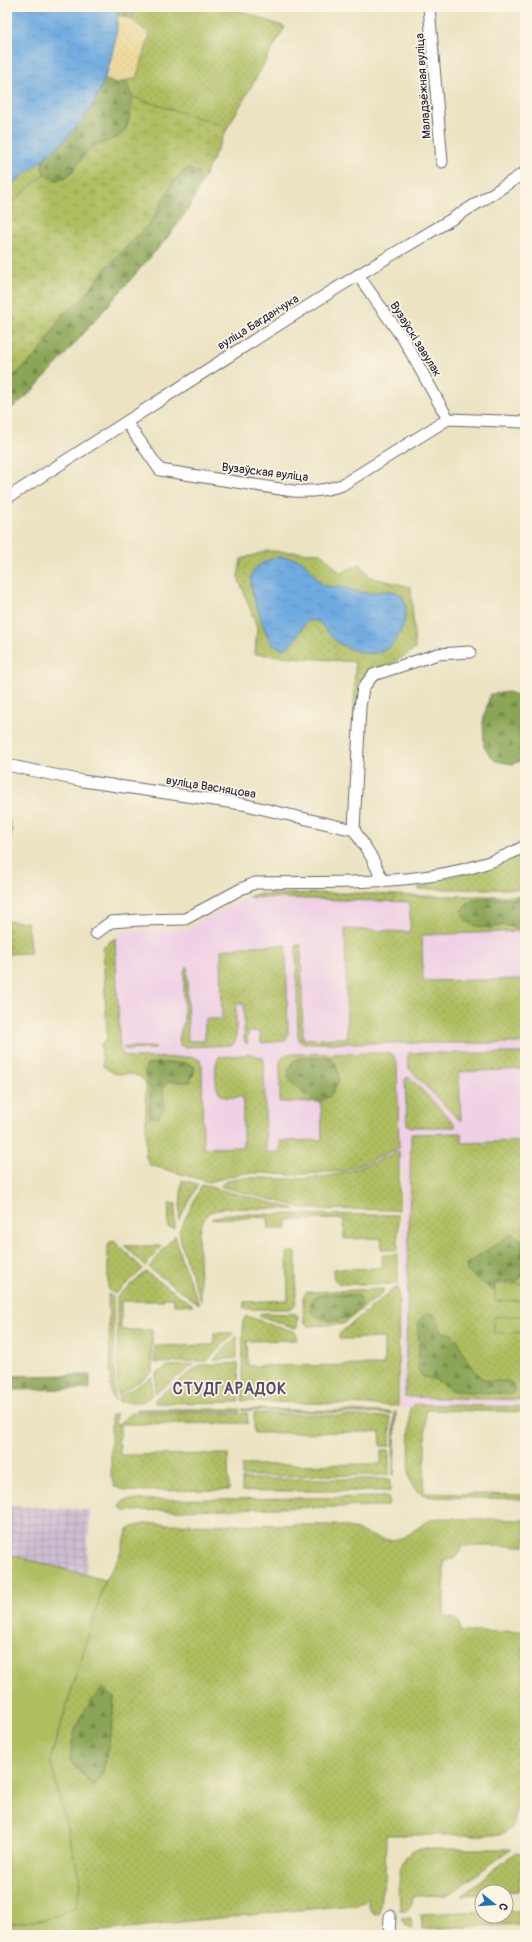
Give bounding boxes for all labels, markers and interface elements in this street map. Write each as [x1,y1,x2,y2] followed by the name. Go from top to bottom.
[412,32,435,139] street label: Маладзёжная вуліца
[215,291,302,354] street label: вуліца Багданчука
[386,299,445,380] street label: Вузаўскі завулак
[221,460,310,485] street label: Вузаўская вуліца
[165,773,257,802] street label: вуліца Васняцова
[173,1379,287,1399] district label: СТУДГАРАДОК
[474,1884,514,1924] north arrow
[496,1902,510,1912] text: С

